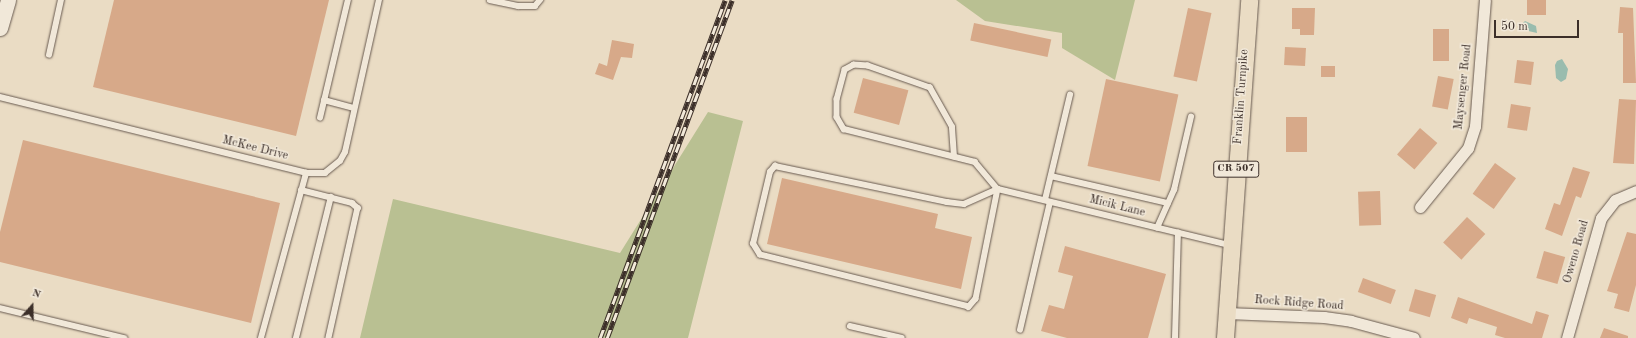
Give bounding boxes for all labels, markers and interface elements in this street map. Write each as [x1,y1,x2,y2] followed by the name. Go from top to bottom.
[1496,12,1581,38] scale bar
[1501,21,1528,33] text: 50 m
[1452,43,1476,131] street label: Maysenger Road
[1231,49,1253,145] street label: Franklin Turnpike
[220,134,290,164] street label: McKee Drive
[1213,160,1259,178] road number: CR 507
[1087,193,1147,221] street label: Micik Lane
[1561,219,1593,285] street label: Oweno Road
[12,286,52,326] north arrow
[30,288,42,301] text: N
[1254,294,1344,314] street label: Rock Ridge Road

